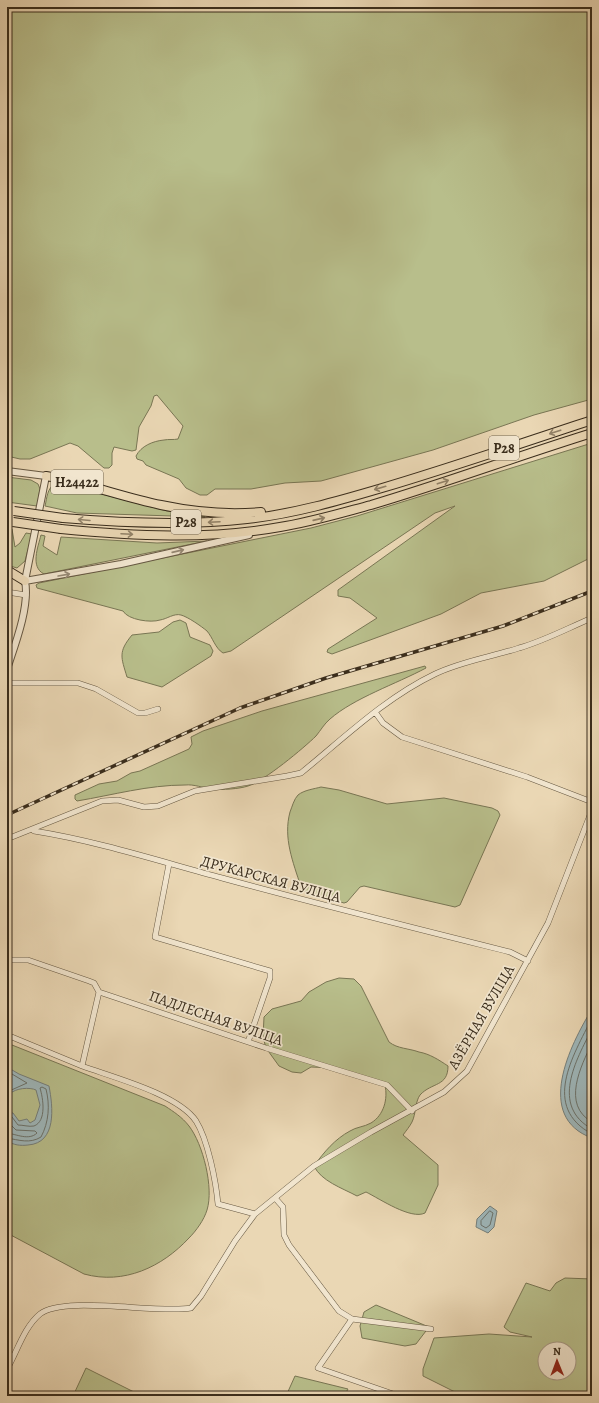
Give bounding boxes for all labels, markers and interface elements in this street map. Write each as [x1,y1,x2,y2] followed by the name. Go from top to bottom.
[549,429,562,436] one-way arrow
[489,436,519,460] road number: Р28
[51,470,103,494] road number: Н24422
[437,478,450,485] one-way arrow
[373,485,386,492] one-way arrow
[171,510,201,534] road number: Р28
[312,514,325,522] one-way arrow
[78,516,91,523] one-way arrow
[208,518,221,525] one-way arrow
[120,530,133,538] one-way arrow
[171,546,184,554] one-way arrow
[57,570,70,578] one-way arrow
[199,851,343,907] street label: ДРУКАРСКАЯ ВУЛІЦА
[442,961,519,1074] street label: АЗЁРНАЯ ВУЛІЦА
[146,986,286,1050] street label: ПАДЛЕСНАЯ ВУЛІЦА
[537,1341,577,1381] north arrow
[553,1344,561,1359] text: N

